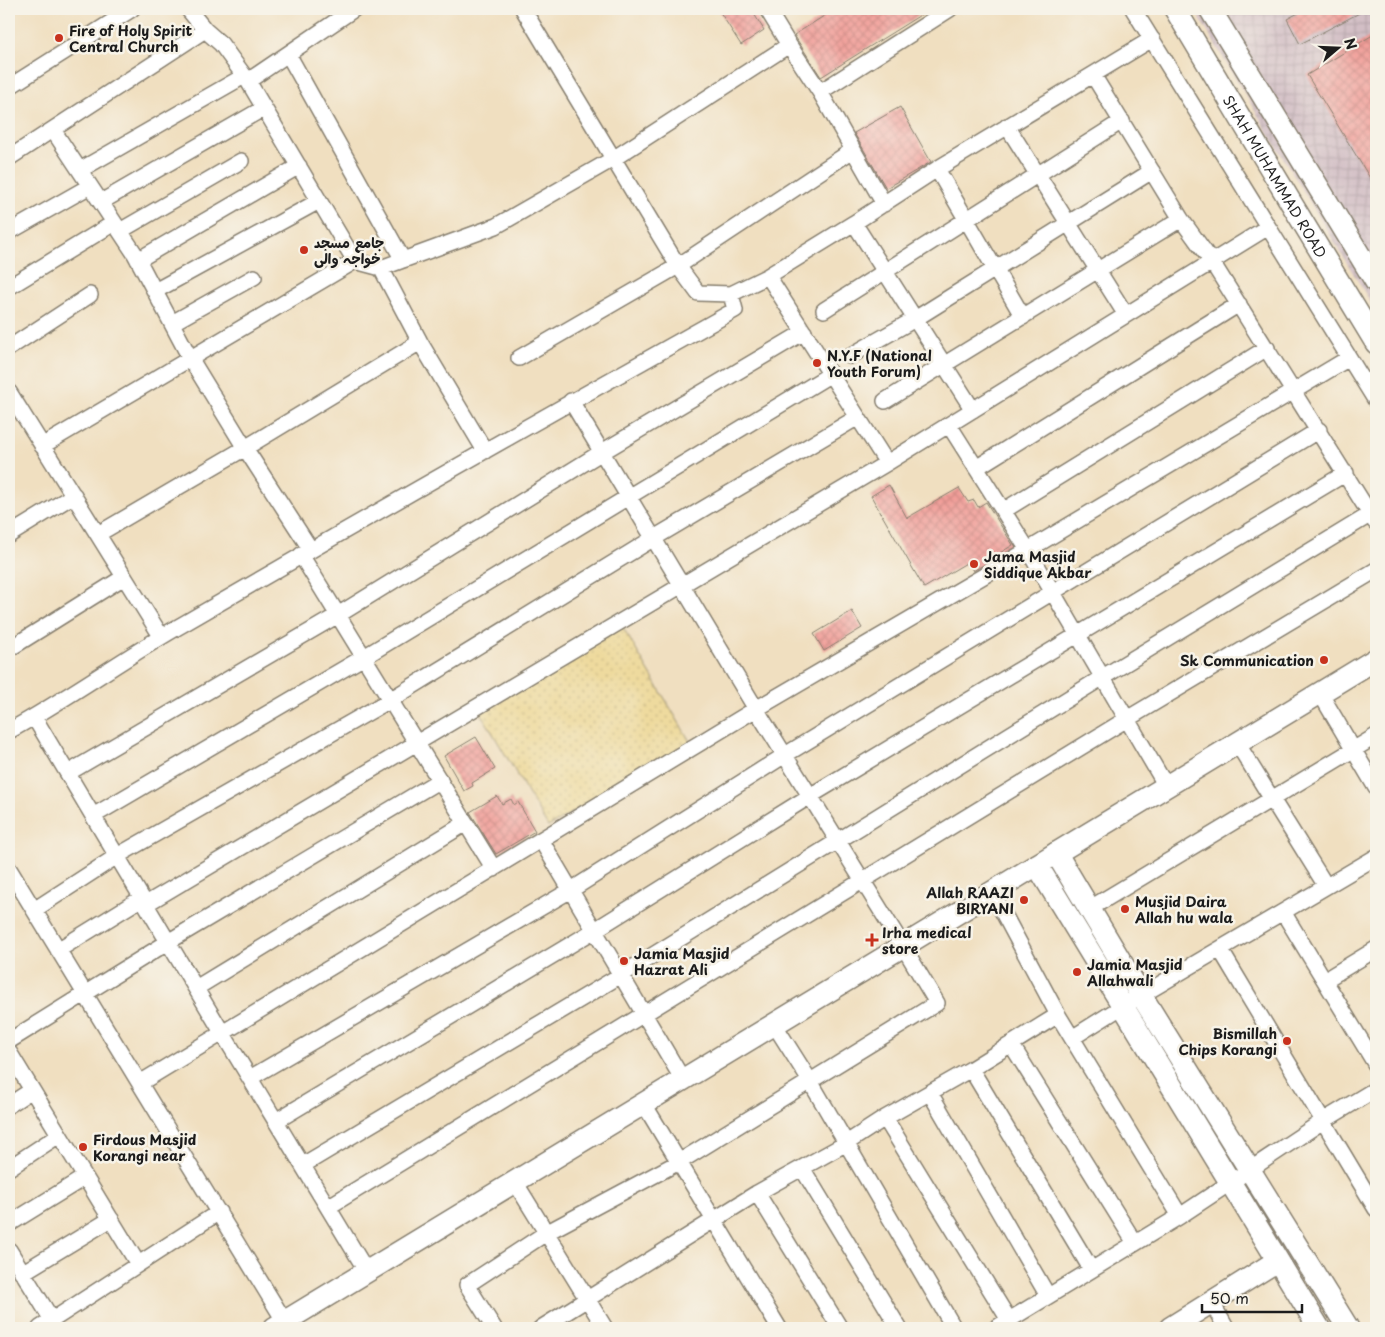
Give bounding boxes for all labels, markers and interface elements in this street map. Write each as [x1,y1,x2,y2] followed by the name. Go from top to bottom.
[69,20,193,57] place label: Fire of Holy Spirit Central Church
[1312,22,1362,72] north arrow
[53,32,65,44] marker: Fire of Holy Spirit Central Church
[1339,35,1362,52] text: N
[1218,91,1332,261] street label: SHAH MUHAMMAD ROAD
[314,232,384,269] place label: جامع مسجد خواجہ والی
[298,244,310,256] marker: جامع مسجد خواجہ والی
[827,345,932,382] place label: N.Y.F (National Youth Forum)
[811,357,823,369] marker: N.Y.F (National Youth Forum)
[984,546,1092,583] place label: Jama Masjid Siddique Akbar
[968,558,980,570] marker: Jama Masjid Siddique Akbar
[1180,650,1314,671] place label: Sk Communication
[1318,654,1330,666] marker: Sk Communication
[925,882,1014,919] place label: Allah RAAZI BIRYANI
[1134,891,1233,928] place label: Musjid Daira Allah hu wala
[1018,894,1030,906] marker: Allah RAAZI BIRYANI
[1119,903,1131,915] marker: Musjid Daira Allah hu wala
[882,922,971,959] place label: Irha medical store
[866,934,878,946] marker: Irha medical store
[634,943,730,980] place label: Jamia Masjid Hazrat Ali
[1086,954,1183,991] place label: Jamia Masjid Allahwali
[618,955,630,967] marker: Jamia Masjid Hazrat Ali
[1071,966,1083,978] marker: Jamia Masjid Allahwali
[1178,1023,1277,1060] place label: Bismillah Chips Korangi
[1281,1035,1293,1047] marker: Bismillah Chips Korangi
[93,1129,197,1166] place label: Firdous Masjid Korangi near
[77,1141,89,1153] marker: Firdous Masjid Korangi near
[1202,1282,1302,1314] scale bar
[1210,1286,1249,1309] text: 50 m

